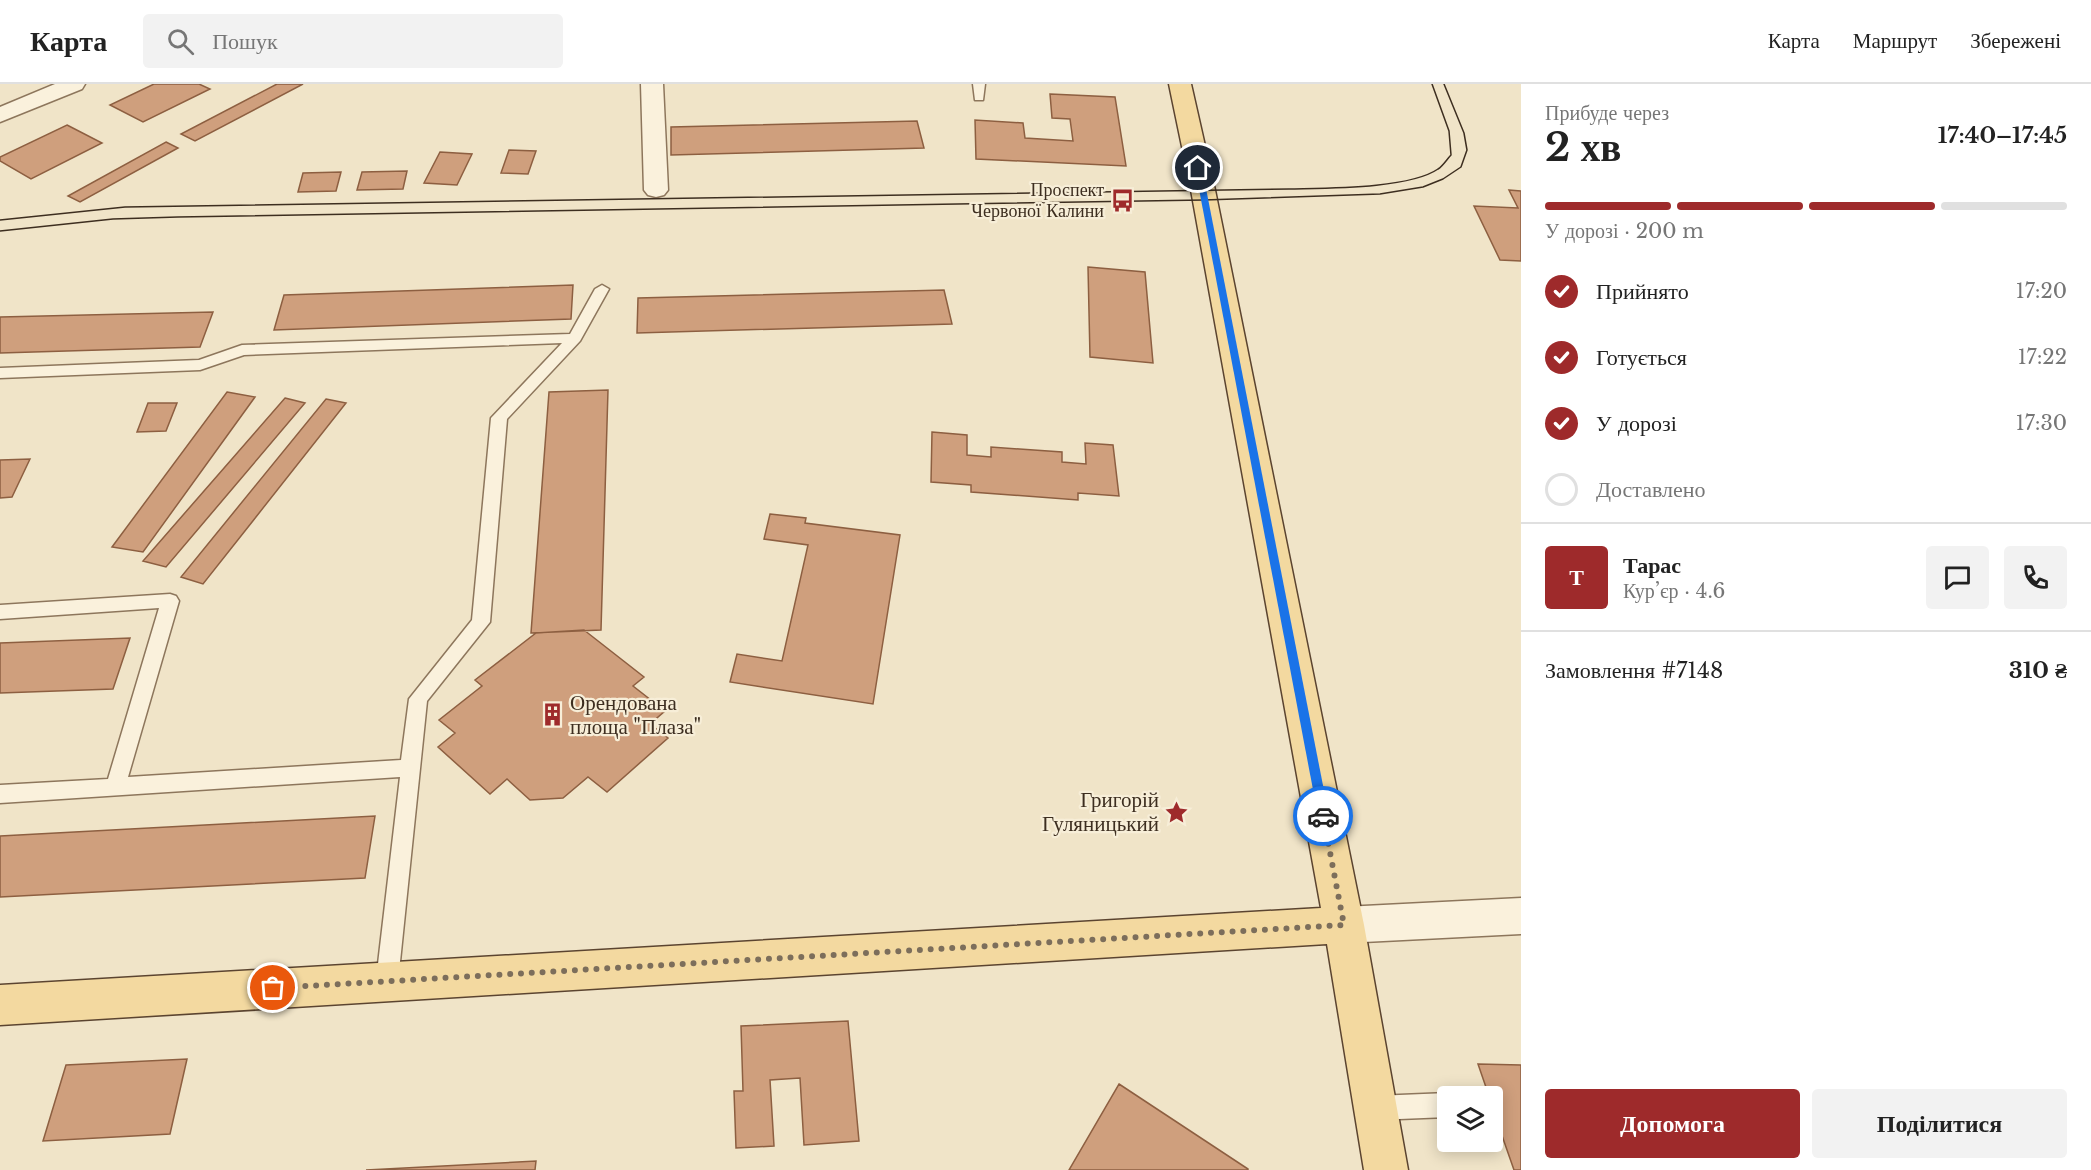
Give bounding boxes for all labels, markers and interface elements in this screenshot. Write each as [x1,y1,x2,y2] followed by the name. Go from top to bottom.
[143,14,563,68] search box
[30,24,107,59] text: Карта
[164,25,197,58] icon: search
[212,28,278,55] text: Пошук
[1768,28,1820,54] text: Карта
[1853,28,1937,54] text: Маршрут
[1970,28,2061,54] text: Збережені
[1545,101,1669,125] text: Прибуде через
[1938,122,2067,149] text: 17:40–17:45
[1545,123,1621,172] text: 2 хв
[1172,142,1223,193] pin
[1181,151,1214,184] icon: home
[971,179,1104,222] place label: Проспект Червоної Калини
[1109,187,1135,213] bus stop icon: Проспект Червоної Калини
[1545,219,1704,243] text: У дорозі · 200 m
[1545,275,1578,308] icon: check
[1596,278,1689,305] text: Прийнято
[2016,279,2067,303] text: 17:20
[1545,341,1578,374] icon: check
[1596,344,1687,371] text: Готується
[2018,345,2067,369] text: 17:22
[1545,407,1578,440] icon: check
[1596,410,1677,437] text: У дорозі
[2016,411,2067,435] text: 17:30
[1596,476,1706,503] text: Доставлено
[1926,546,1989,609] button: chat
[2004,546,2067,609] button: phone
[1623,552,1681,579] text: Тарас
[1569,564,1584,591] text: Т
[1623,579,1725,603] text: Кур’єр · 4.6
[1545,657,1723,684] text: Замовлення #7148
[2009,657,2067,684] text: 310 ₴
[570,690,701,740] place label: Орендована площа "Плаза"
[539,702,565,728] building icon: Орендована площа "Плаза"
[1293,786,1353,846] courier
[1042,787,1159,837] place label: Григорій Гуляницький
[1164,799,1190,825] place icon: Григорій Гуляницький
[1307,800,1340,833] icon: car
[247,962,298,1013] pin
[256,971,289,1004] icon: bag
[1437,1086,1503,1152] map controls
[1437,1086,1503,1152] button: layers
[1545,1089,1800,1158] button: Допомога
[1812,1089,2067,1158] button: Поділитися

